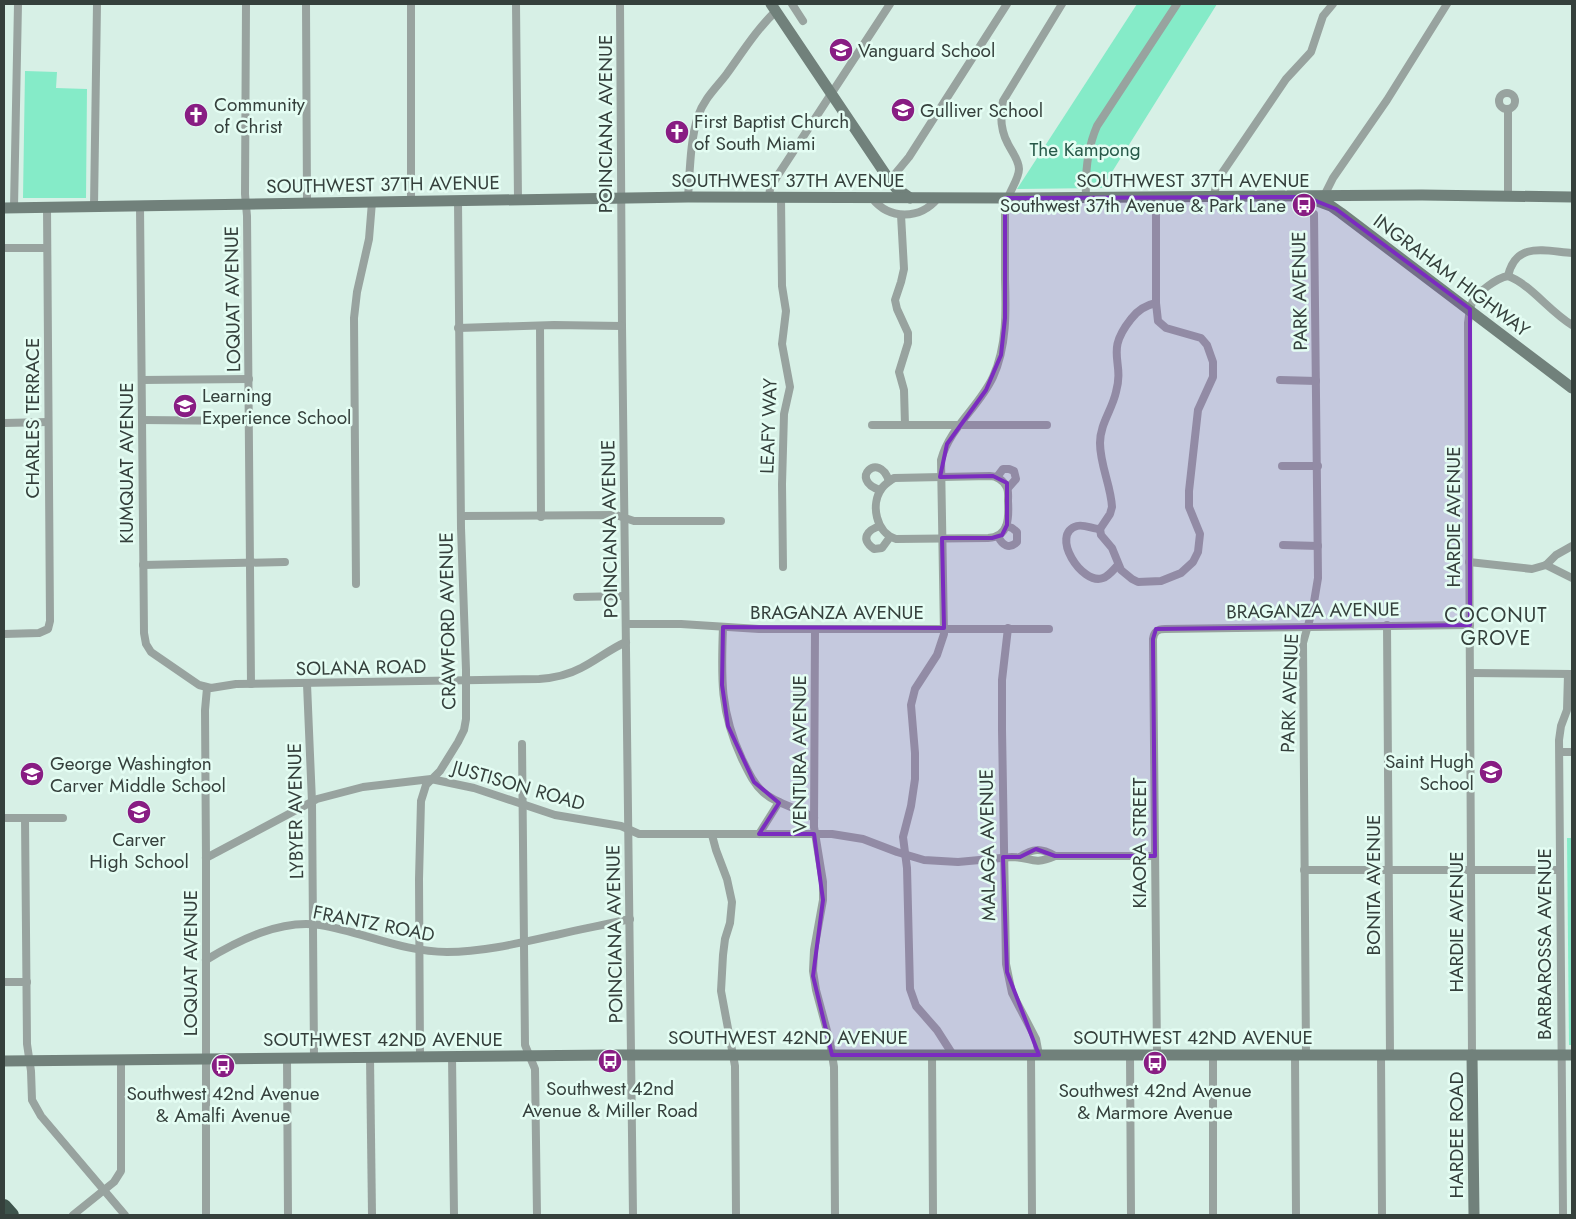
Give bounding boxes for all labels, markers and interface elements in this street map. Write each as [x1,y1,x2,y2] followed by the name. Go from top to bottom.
[592,35,619,213] street label: POINCIANA AVENUE
[828,37,854,63] school or university icon: Vanguard School
[858,37,995,64] place label: Vanguard School
[214,91,305,140] place label: Community of Christ
[890,97,916,123] school or university icon: Gulliver School
[920,97,1043,124] place label: Gulliver School
[183,102,209,128] church icon: Community of Christ
[694,108,849,157] place label: First Baptist Church of South Miami
[664,119,690,145] church icon: First Baptist Church of South Miami
[1030,136,1141,163] park label: The Kampong
[671,167,905,194] street label: SOUTHWEST 37TH AVENUE
[1076,167,1310,194] street label: SOUTHWEST 37TH AVENUE
[266,169,500,200] street label: SOUTHWEST 37TH AVENUE
[1000,192,1286,219] place label: Southwest 37th Avenue & Park Lane
[1291,192,1317,218] bus stop icon: Southwest 37th Avenue & Park Lane
[1368,207,1536,344] street label: INGRAHAM HIGHWAY
[218,226,247,372] street label: LOQUAT AVENUE
[1285,231,1314,351] street label: PARK AVENUE
[19,338,46,498] street label: CHARLES TERRACE
[753,377,784,474] street label: LEAFY WAY
[113,382,140,544] street label: KUMQUAT AVENUE
[202,382,351,431] place label: Learning Experience School
[172,393,198,419] school or university icon: Learning Experience School
[594,439,625,619] street label: POINCIANA AVENUE
[1440,446,1467,588] street label: HARDIE AVENUE
[432,532,463,710] street label: CRAWFORD AVENUE
[1226,595,1400,626] street label: BRAGANZA AVENUE
[750,599,924,626] street label: BRAGANZA AVENUE
[1444,601,1548,653] district label: COCONUT GROVE
[1274,633,1305,753] street label: PARK AVENUE
[295,653,427,682] street label: SOLANA ROAD
[786,675,813,833] street label: VENTURA AVENUE
[281,743,310,879] street label: LYBYER AVENUE
[1385,748,1474,797] place label: Saint Hugh School
[50,750,226,799] place label: George Washington Carver Middle School
[447,753,588,817] street label: JUSTISON ROAD
[1478,759,1504,785] school or university icon: Saint Hugh School
[19,761,45,787] school or university icon: George Washington Carver Middle School
[973,769,1002,921] street label: MALAGA AVENUE
[1126,777,1153,908] street label: KIAORA STREET
[126,799,152,825] school or university icon: Carver High School
[1360,815,1387,955] street label: BONITA AVENUE
[89,826,189,875] place label: Carver High School
[599,844,630,1024] street label: POINCIANA AVENUE
[1531,848,1558,1040] street label: BARBAROSSA AVENUE
[1443,851,1470,993] street label: HARDIE AVENUE
[177,890,204,1036] street label: LOQUAT AVENUE
[311,898,437,949] street label: FRANTZ ROAD
[668,1024,908,1051] street label: SOUTHWEST 42ND AVENUE
[1073,1024,1313,1051] street label: SOUTHWEST 42ND AVENUE
[263,1026,503,1053] street label: SOUTHWEST 42ND AVENUE
[597,1048,623,1074] bus stop icon: Southwest 42nd Avenue & Miller Road
[1142,1050,1168,1076] bus stop icon: Southwest 42nd Avenue & Marmore Avenue
[210,1053,236,1079] bus stop icon: Southwest 42nd Avenue & Amalfi Avenue
[1443,1072,1470,1198] street label: HARDEE ROAD
[522,1075,698,1124] place label: Southwest 42nd Avenue & Miller Road
[1058,1077,1252,1126] place label: Southwest 42nd Avenue & Marmore Avenue
[126,1080,320,1129] place label: Southwest 42nd Avenue & Amalfi Avenue

